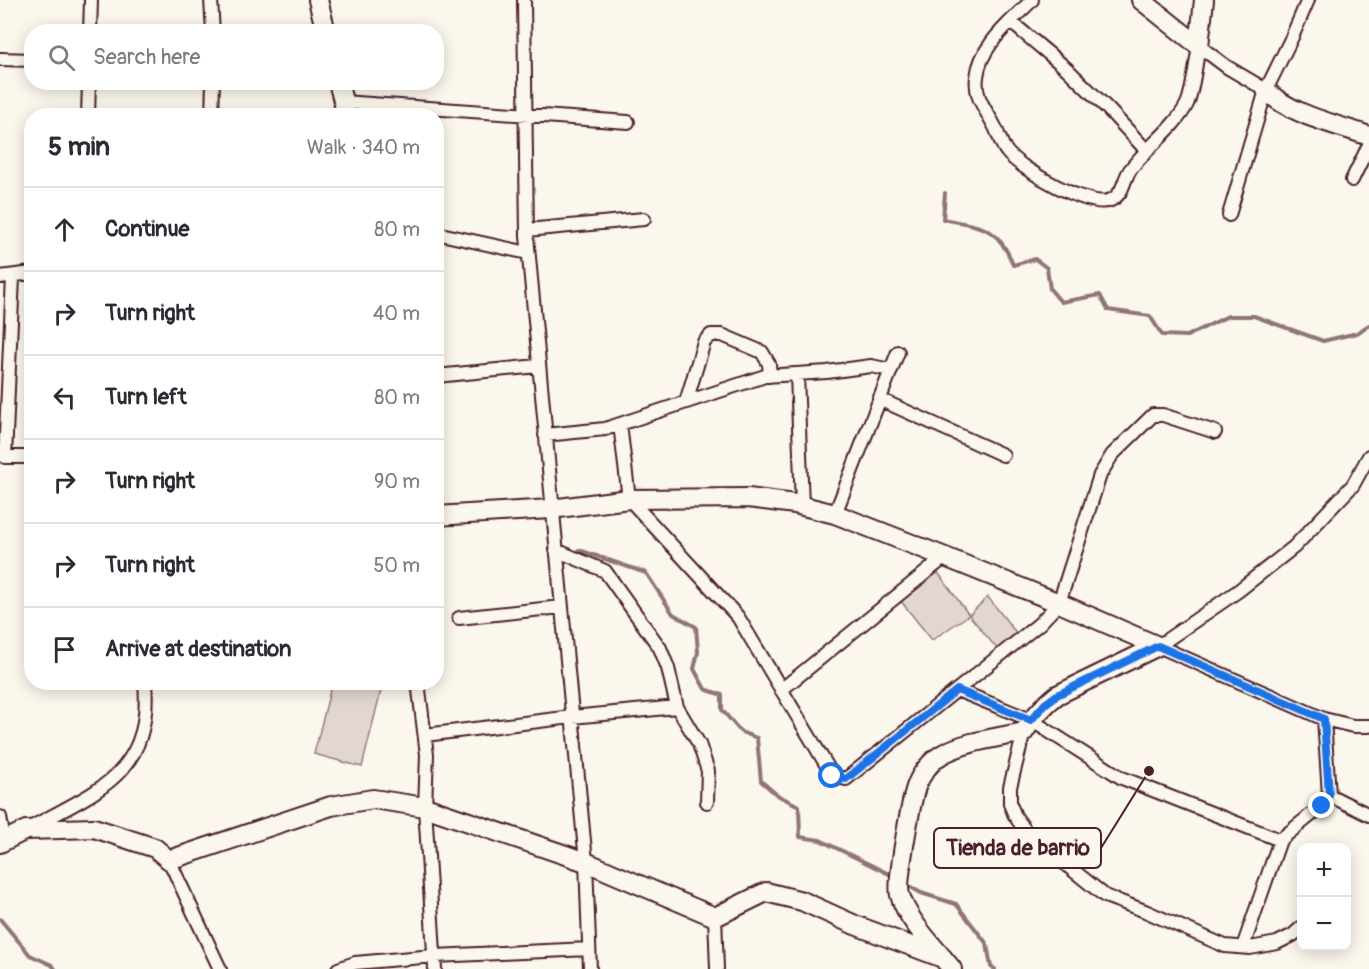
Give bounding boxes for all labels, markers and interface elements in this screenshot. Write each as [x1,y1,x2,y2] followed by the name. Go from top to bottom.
[24,24,444,90] search box
[45,41,78,74] icon: search
[93,43,200,71] text: Search here
[48,131,110,163] text: 5 min
[307,135,420,160] text: Walk · 340 m
[48,213,81,246] icon: ahead
[105,215,189,243] text: Continue
[374,217,420,242] text: 80 m
[48,297,81,330] icon: right
[105,299,195,327] text: Turn right
[373,301,420,326] text: 40 m
[48,381,81,414] icon: left
[105,383,187,411] text: Turn left
[374,385,420,410] text: 80 m
[48,465,81,498] icon: right
[105,467,195,495] text: Turn right
[374,469,420,494] text: 90 m
[48,549,81,582] icon: right
[105,551,195,579] text: Turn right
[373,553,420,578] text: 50 m
[48,633,81,666] icon: arrive
[105,635,291,663] text: Arrive at destination
[818,762,844,788] route start
[1308,792,1334,818] route end
[934,828,1101,868] callout: Tienda de barrio
[945,834,1090,862] text: Tienda de barrio
[1297,843,1351,951] map controls
[1297,843,1351,897] button: +
[1297,897,1351,951] button: −

